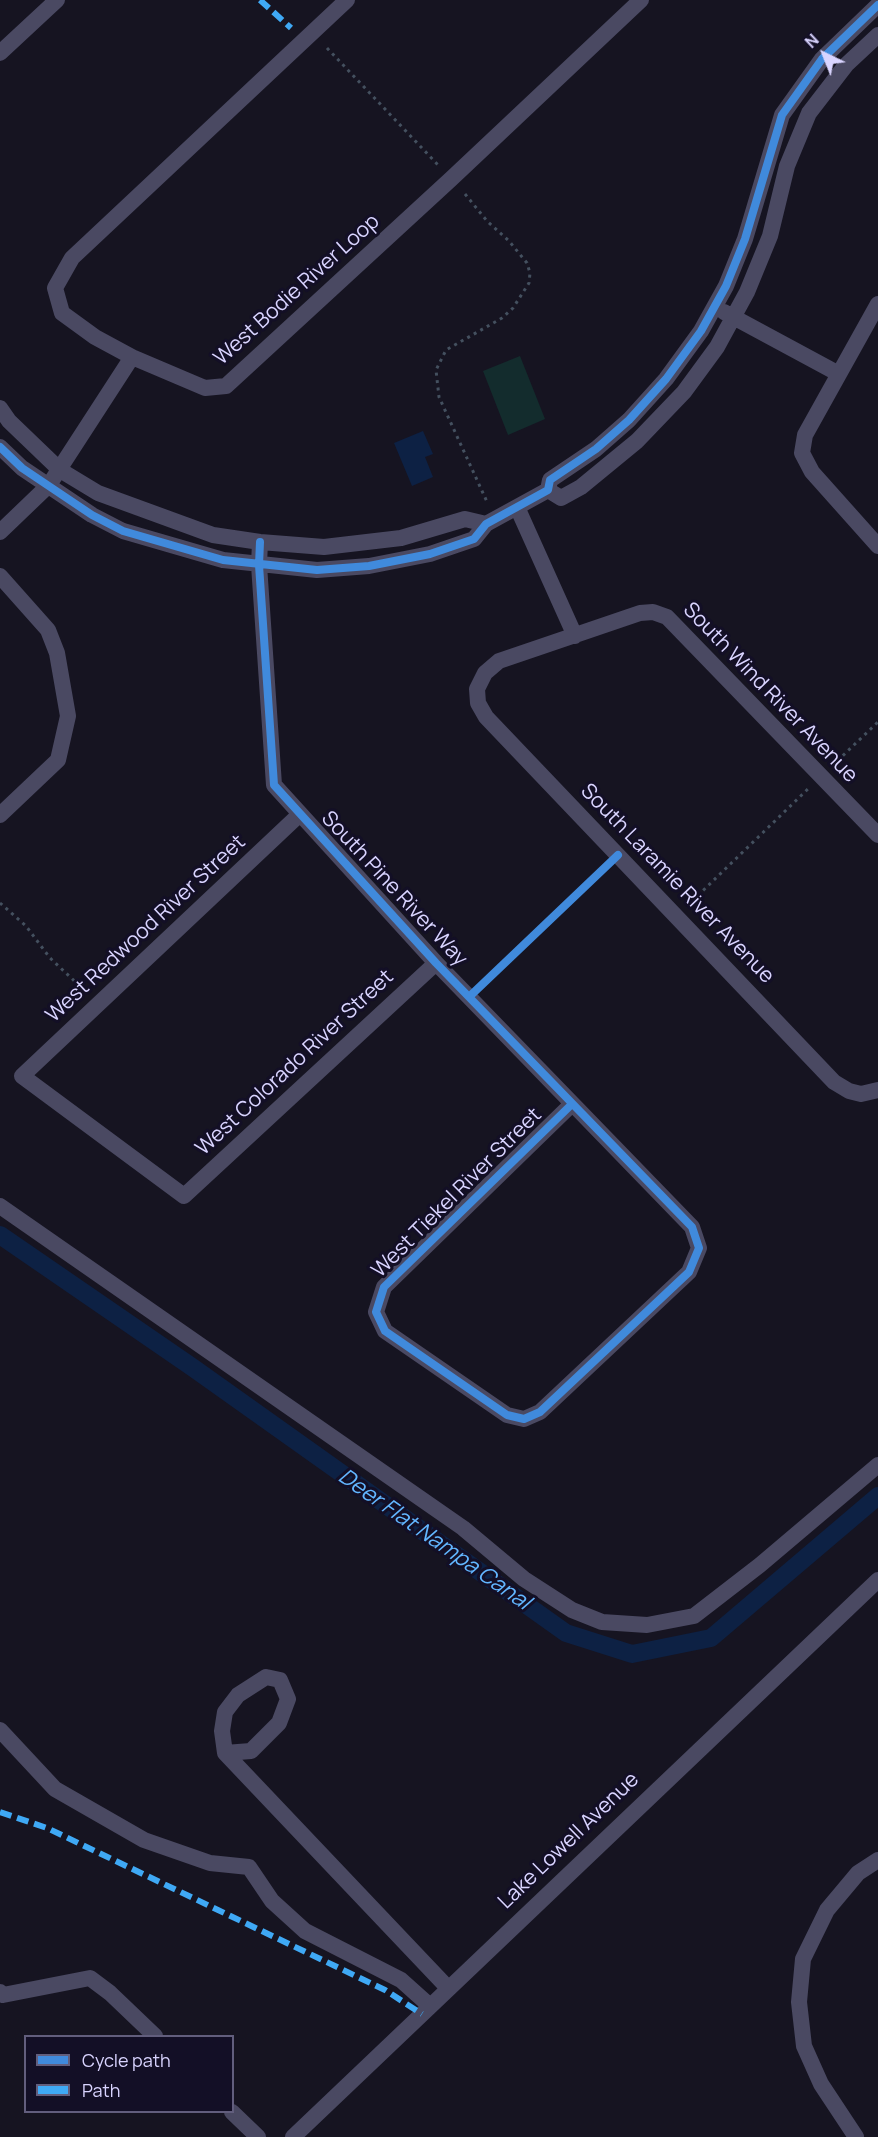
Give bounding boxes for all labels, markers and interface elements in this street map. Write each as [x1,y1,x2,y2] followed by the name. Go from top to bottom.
[794,24,854,84] north arrow
[800,29,823,53] text: N
[209,209,385,371] street label: West Bodie River Loop
[677,598,863,788] street label: South Wind River Avenue
[575,779,779,989] street label: South Laramie River Avenue
[316,806,472,972] street label: South Pine River Way
[41,830,251,1028] street label: West Redwood River Street
[191,965,399,1161] street label: West Colorado River Street
[367,1103,547,1283] street label: West Tiekel River Street
[333,1464,535,1616] water label: Deer Flat Nampa Canal
[493,1767,645,1915] street label: Lake Lowell Avenue
[24,2035,234,2113] legend
[82,2048,171,2072] text: Cycle path
[82,2078,120,2102] text: Path

